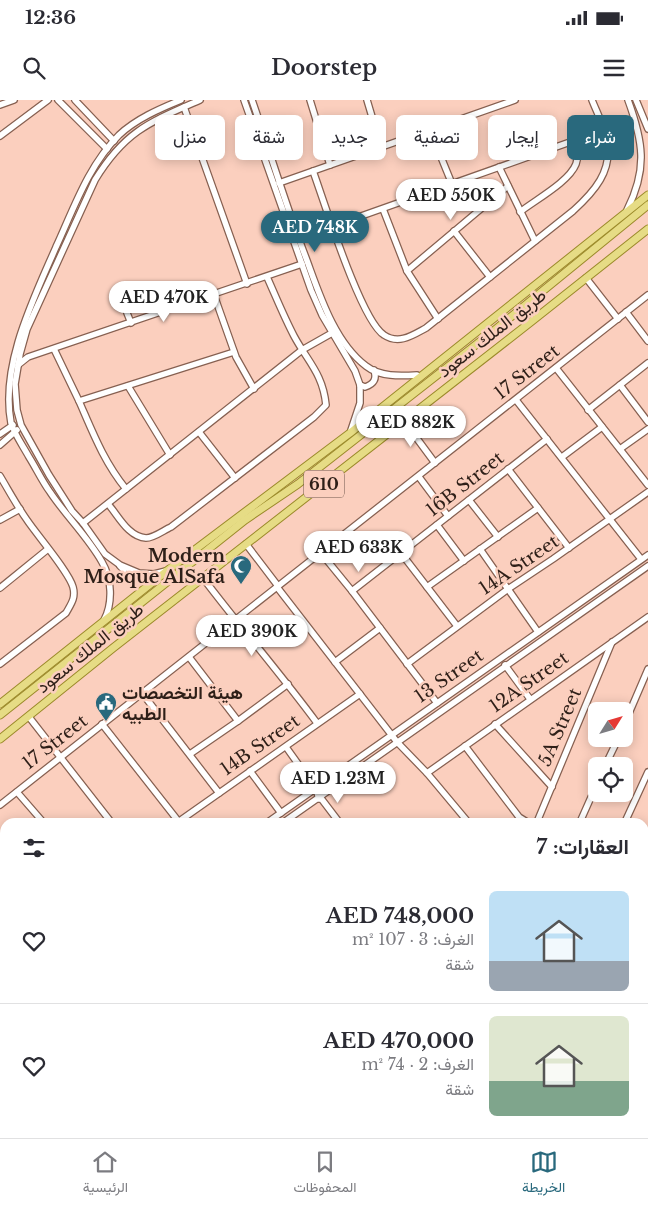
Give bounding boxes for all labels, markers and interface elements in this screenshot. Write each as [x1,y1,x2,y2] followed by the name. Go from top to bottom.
[25,6,76,29] text: 12:36
[20,54,48,82] icon: search
[271,54,377,81] text: Doorstep
[600,54,628,82] icon: menu
[155,115,225,160] chip: منزل
[235,115,303,160] chip: شقة
[313,115,386,160] chip: جديد
[396,115,478,160] chip: تصفية
[488,115,557,160] chip: إيجار
[567,115,634,160] chip: شراء
[399,178,503,221] pin: AED 550K
[407,185,495,205] text: AED 550K
[263,210,367,253] pin: AED 748K
[272,217,358,237] text: AED 748K
[112,280,216,323] pin: AED 470K
[433,284,551,382] street label: طريق الملك سعود
[120,287,208,307] text: AED 470K
[490,340,564,404] street label: 17 Street
[359,406,463,448] pin: AED 882K
[367,412,455,432] text: AED 882K
[422,447,508,521] street label: 16B Street
[304,470,344,498] road number: 610
[307,530,411,573] pin: AED 633K
[475,530,563,600] street label: 14A Street
[315,537,403,557] text: AED 633K
[84,545,226,588] place label: Modern Mosque AlSafa
[229,554,253,585] mosque icon: Modern Mosque AlSafa
[32,598,148,698] street label: طريق الملك سعود
[200,614,304,657] pin: AED 390K
[207,621,297,641] text: AED 390K
[411,644,488,708] street label: 13 Street
[485,647,573,717] street label: 12A Street
[122,682,243,725] place label: هيئة التخصصات الطبيه
[534,684,586,769] street label: 5A Street
[94,691,118,722] public building icon: هيئة التخصصات الطبيه
[588,702,632,748] north arrow
[588,702,633,802] map controls
[18,710,92,774] street label: 17 Street
[216,710,304,780] street label: 14B Street
[588,757,633,802] button: locate
[281,762,395,804] pin: AED 1.23M
[291,768,385,788] text: AED 1.23M
[20,834,48,862] icon: filters
[536,834,629,860] text: العقارات: 7
[326,903,474,929] text: AED 748,000
[529,911,589,971] icon: home
[20,927,48,955] icon: heart
[352,929,474,949] text: الغرف: 3 · 107 m²
[445,954,474,974] text: شقة
[323,1028,474,1054] text: AED 470,000
[529,1036,589,1096] icon: home
[20,1052,48,1080] icon: heart
[361,1054,474,1074] text: الغرف: 2 · 74 m²
[445,1079,474,1099] text: شقة
[83,1148,128,1200] tab: الرئيسية
[293,1148,357,1200] tab: المحفوظات
[522,1148,565,1200] tab: الخريطة

